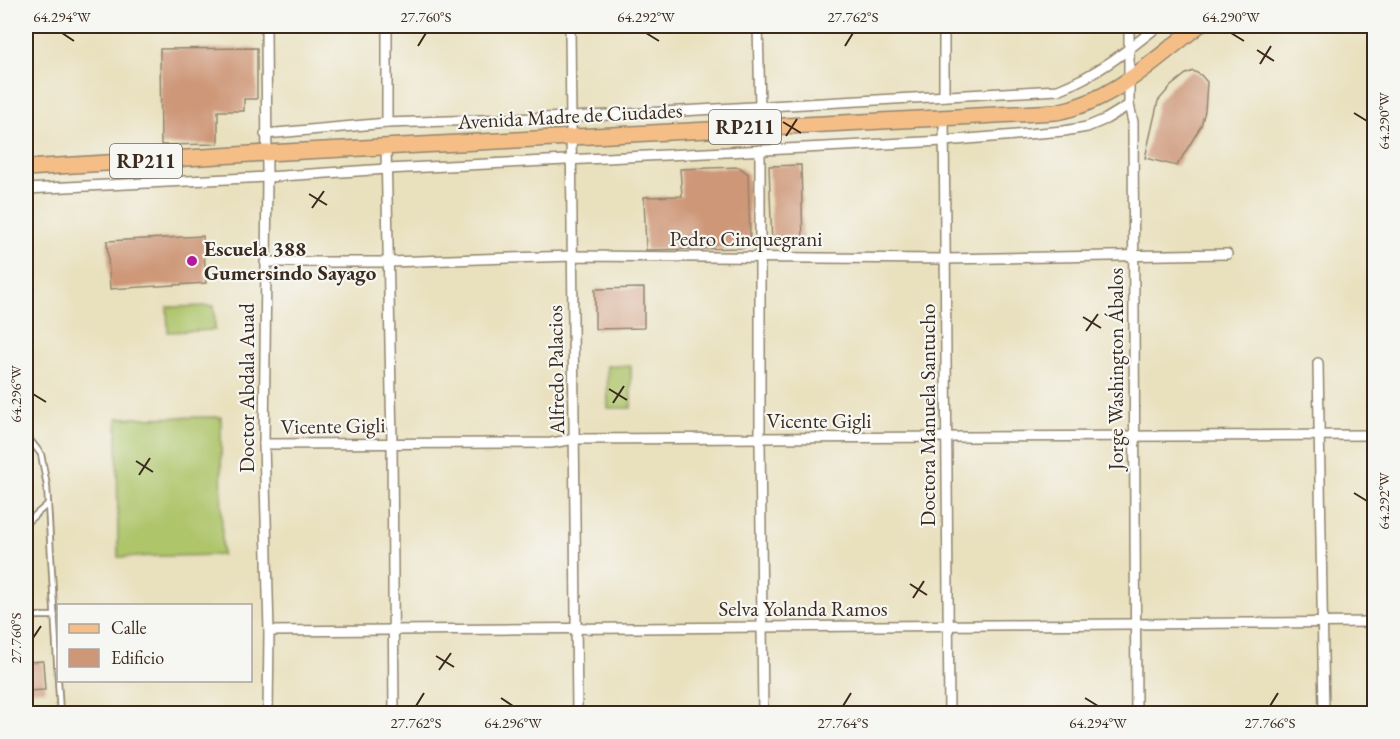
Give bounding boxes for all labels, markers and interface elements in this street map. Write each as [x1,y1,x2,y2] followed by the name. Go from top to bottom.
[33,7,91,26] text: 64.294°W
[401,7,451,26] text: 27.760°S
[617,7,675,26] text: 64.292°W
[828,7,878,26] text: 27.762°S
[1202,7,1260,26] text: 64.290°W
[1374,92,1393,150] text: 64.290°W
[456,96,683,135] street label: Avenida Madre de Ciudades
[709,110,781,144] road number: RP211
[110,144,182,178] road number: RP211
[670,225,822,252] street label: Pedro Cinquegrani
[204,235,377,286] place label: Escuela 388 Gumersindo Sayago
[185,254,199,268] marker: Escuela 388 Gumersindo Sayago
[1102,268,1129,472] street label: Jorge Washington Ábalos
[233,303,260,473] street label: Doctor Abdala Auad
[914,304,941,526] street label: Doctora Manuela Santucho
[541,305,570,436] street label: Alfredo Palacios
[6,365,25,423] text: 64.296°W
[767,407,872,434] street label: Vicente Gigli
[280,411,386,440] street label: Vicente Gigli
[1374,472,1393,530] text: 64.292°W
[718,595,888,622] street label: Selva Yolanda Ramos
[57,604,252,682] legend
[6,613,25,663] text: 27.760°S
[111,616,147,639] text: Calle
[111,646,164,669] text: Edificio
[391,713,441,732] text: 27.762°S
[484,713,542,732] text: 64.296°W
[818,713,868,732] text: 27.764°S
[1069,713,1127,732] text: 64.294°W
[1245,713,1295,732] text: 27.766°S

